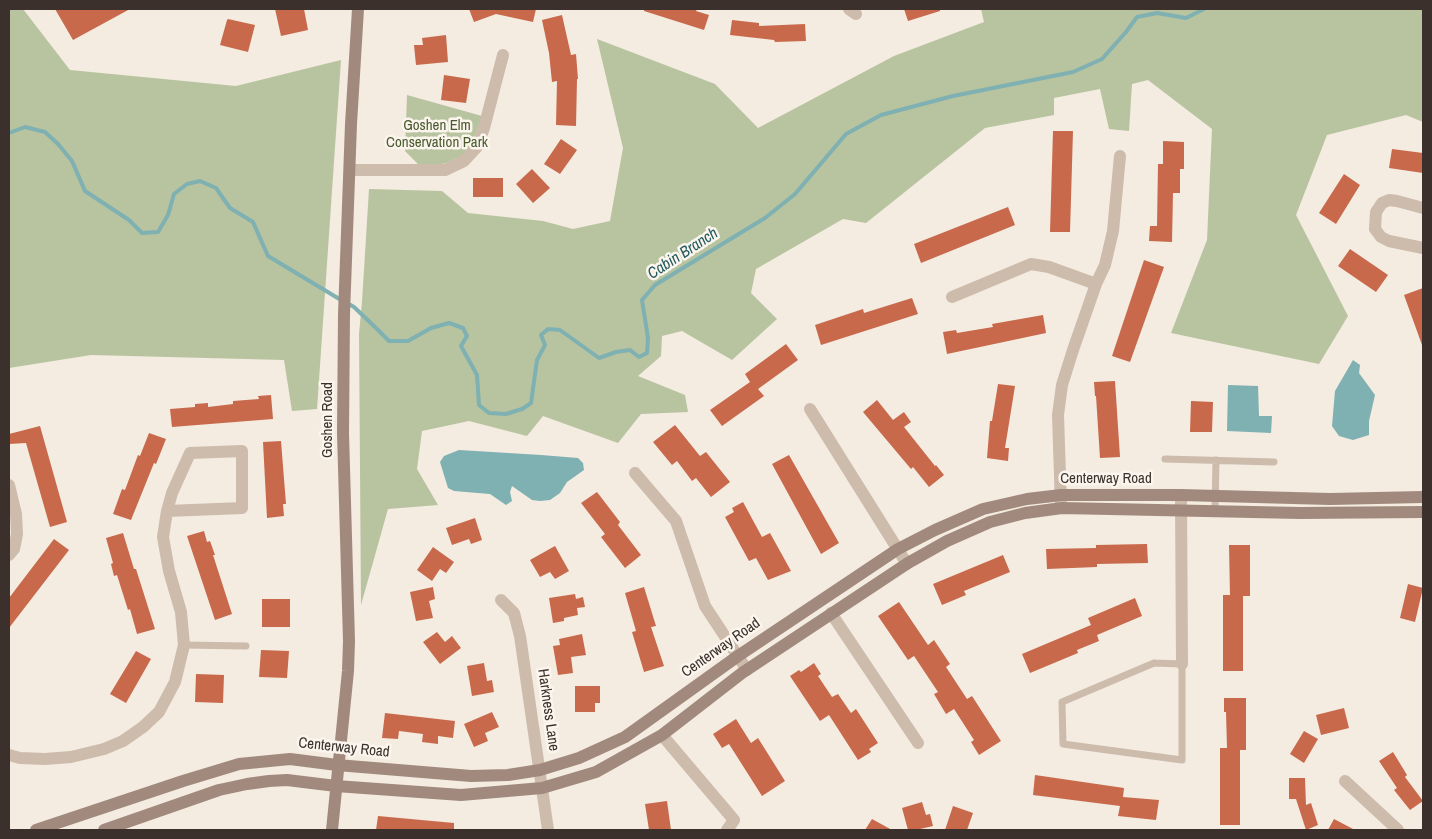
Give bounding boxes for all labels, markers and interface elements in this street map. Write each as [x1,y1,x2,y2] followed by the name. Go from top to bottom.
[386,117,488,152] park label: Goshen Elm Conservation Park
[644,224,722,284] water label: Cabin Branch
[319,382,337,458] street label: Goshen Road
[1060,470,1152,488] street label: Centerway Road
[678,614,764,682] street label: Centerway Road
[533,668,563,752] street label: Harkness Lane
[298,734,390,762] street label: Centerway Road

